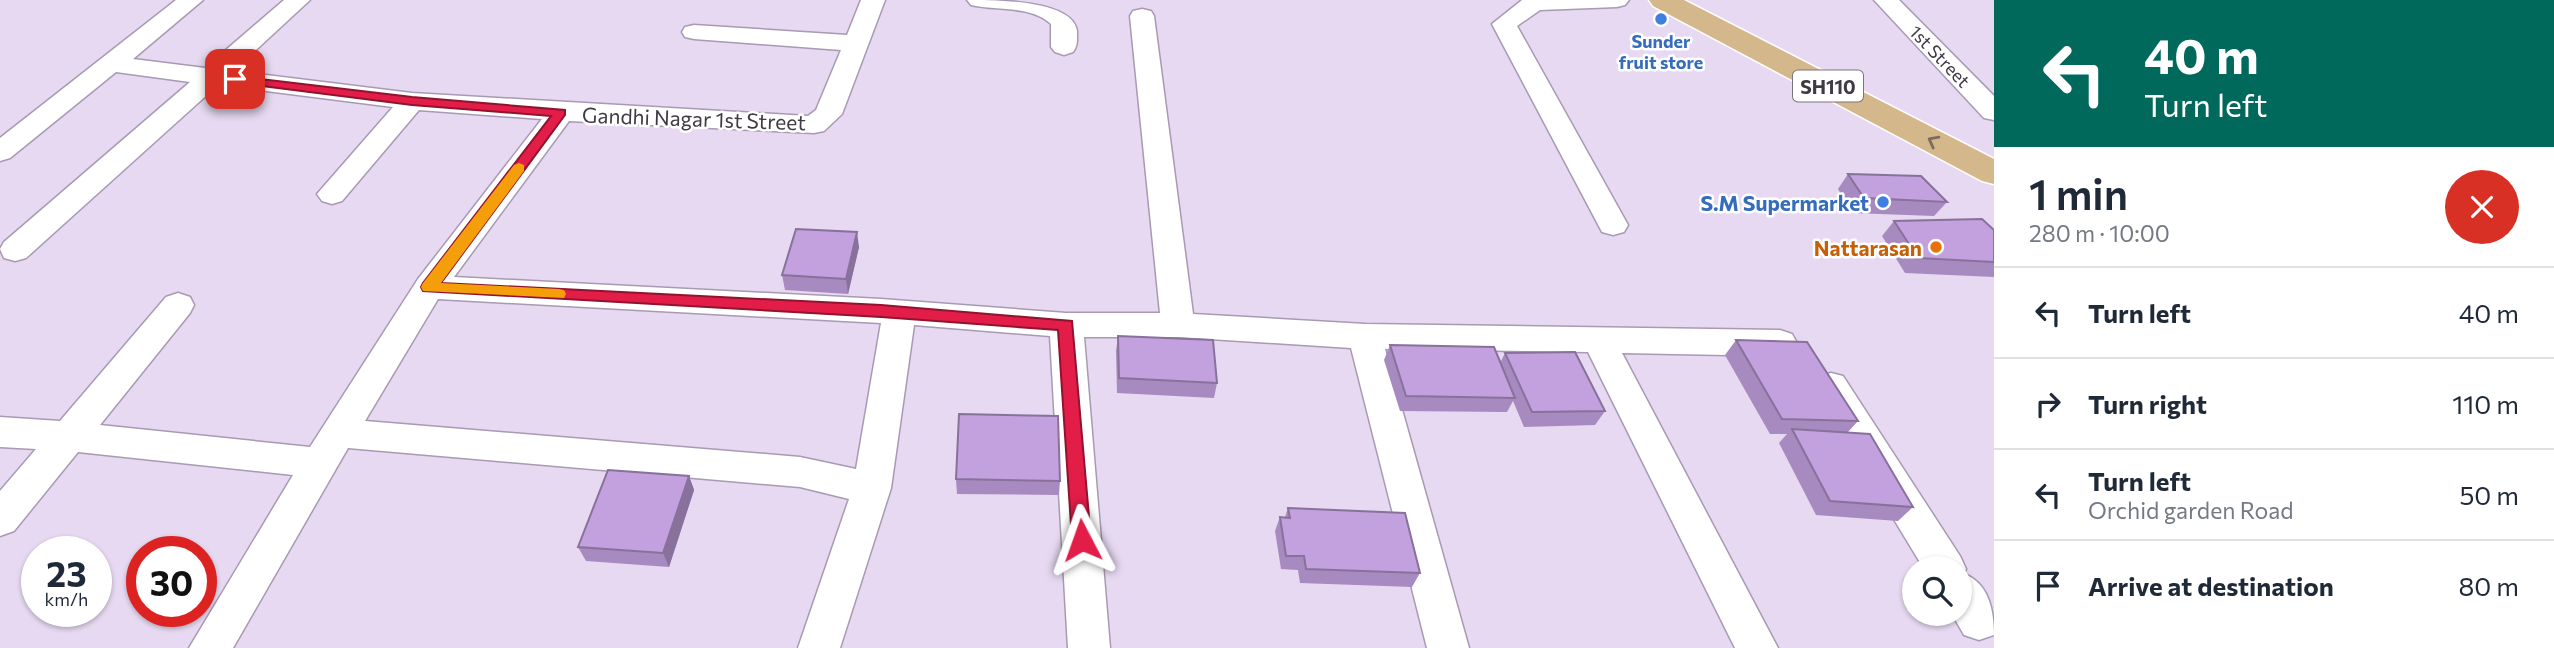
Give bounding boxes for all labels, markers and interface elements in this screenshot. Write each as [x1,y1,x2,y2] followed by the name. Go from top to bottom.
[1653,11,1669,27] marker: Sunder fruit store
[1905,20,1975,92] street label: 1st Street
[2144,24,2259,84] text: 40 m
[2029,28,2120,119] icon: left
[1619,30,1703,73] place label: Sunder fruit store
[205,49,265,109] pin
[216,60,254,98] icon: arrive
[1793,71,1863,102] road number: SH110
[2144,84,2268,124] text: Turn left
[582,102,806,134] street label: Gandhi Nagar 1st Street
[1928,136,1941,150] one-way arrow
[2029,167,2128,219] text: 1 min
[2445,170,2519,244] button: close
[1700,190,1869,215] place label: S.M Supermarket
[1875,194,1891,210] marker: S.M Supermarket
[2029,219,2170,247] text: 280 m · 10:00
[1814,235,1922,260] place label: Nattarasan
[1928,239,1944,255] marker: Nattarasan
[2029,294,2067,332] icon: left
[2088,297,2191,328] text: Turn left
[2459,297,2519,328] text: 40 m
[2029,385,2067,423] icon: right
[2088,388,2207,419] text: Turn right
[2452,388,2519,419] text: 110 m
[2088,465,2191,496] text: Turn left
[2029,476,2067,514] icon: left
[2459,479,2519,510] text: 50 m
[2088,496,2294,524] text: Orchid garden Road
[1045,503,1119,577] position arrow
[126,536,217,627] speed limit sign: 30
[46,551,87,594] text: 23
[1902,556,1972,626] map controls
[1902,556,1972,626] button: search
[2029,567,2067,605] icon: arrive
[2088,570,2334,601] text: Arrive at destination
[2459,570,2519,601] text: 80 m
[45,588,88,610] text: km/h

